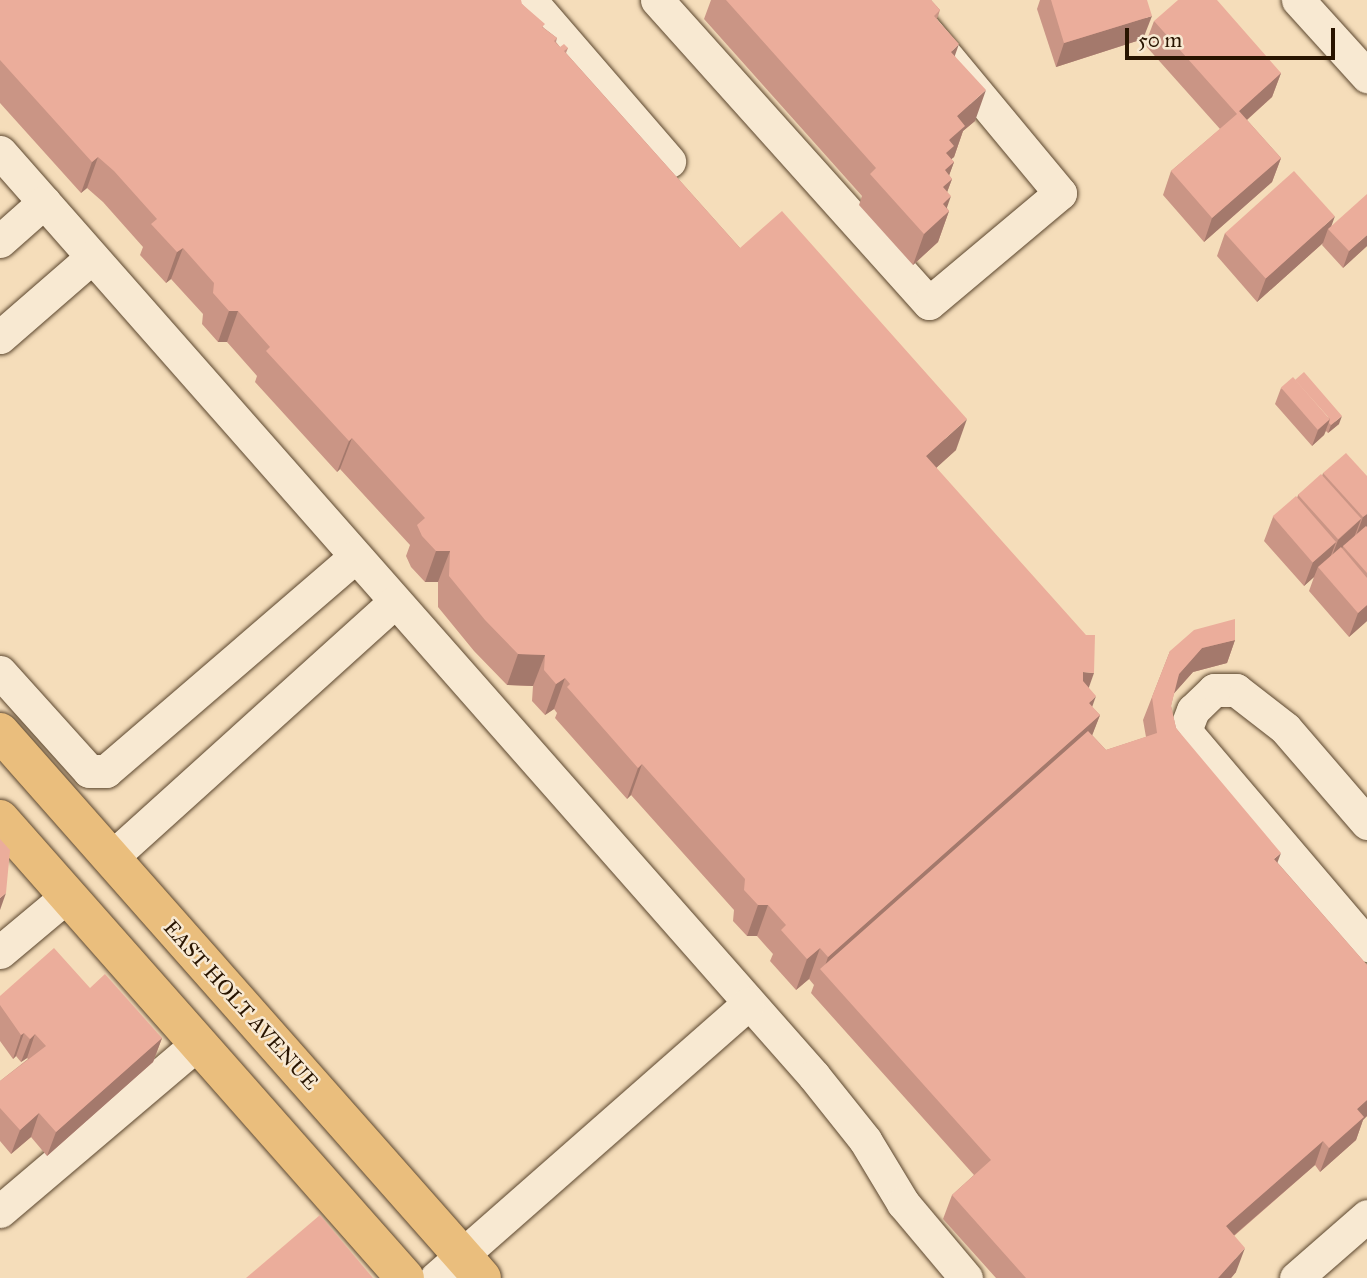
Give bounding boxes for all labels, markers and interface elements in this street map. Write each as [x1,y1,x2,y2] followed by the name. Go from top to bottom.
[1129,14,1339,58] scale bar
[1138,27,1182,53] text: 50 m
[158,915,324,1095] street label: EAST HOLT AVENUE

